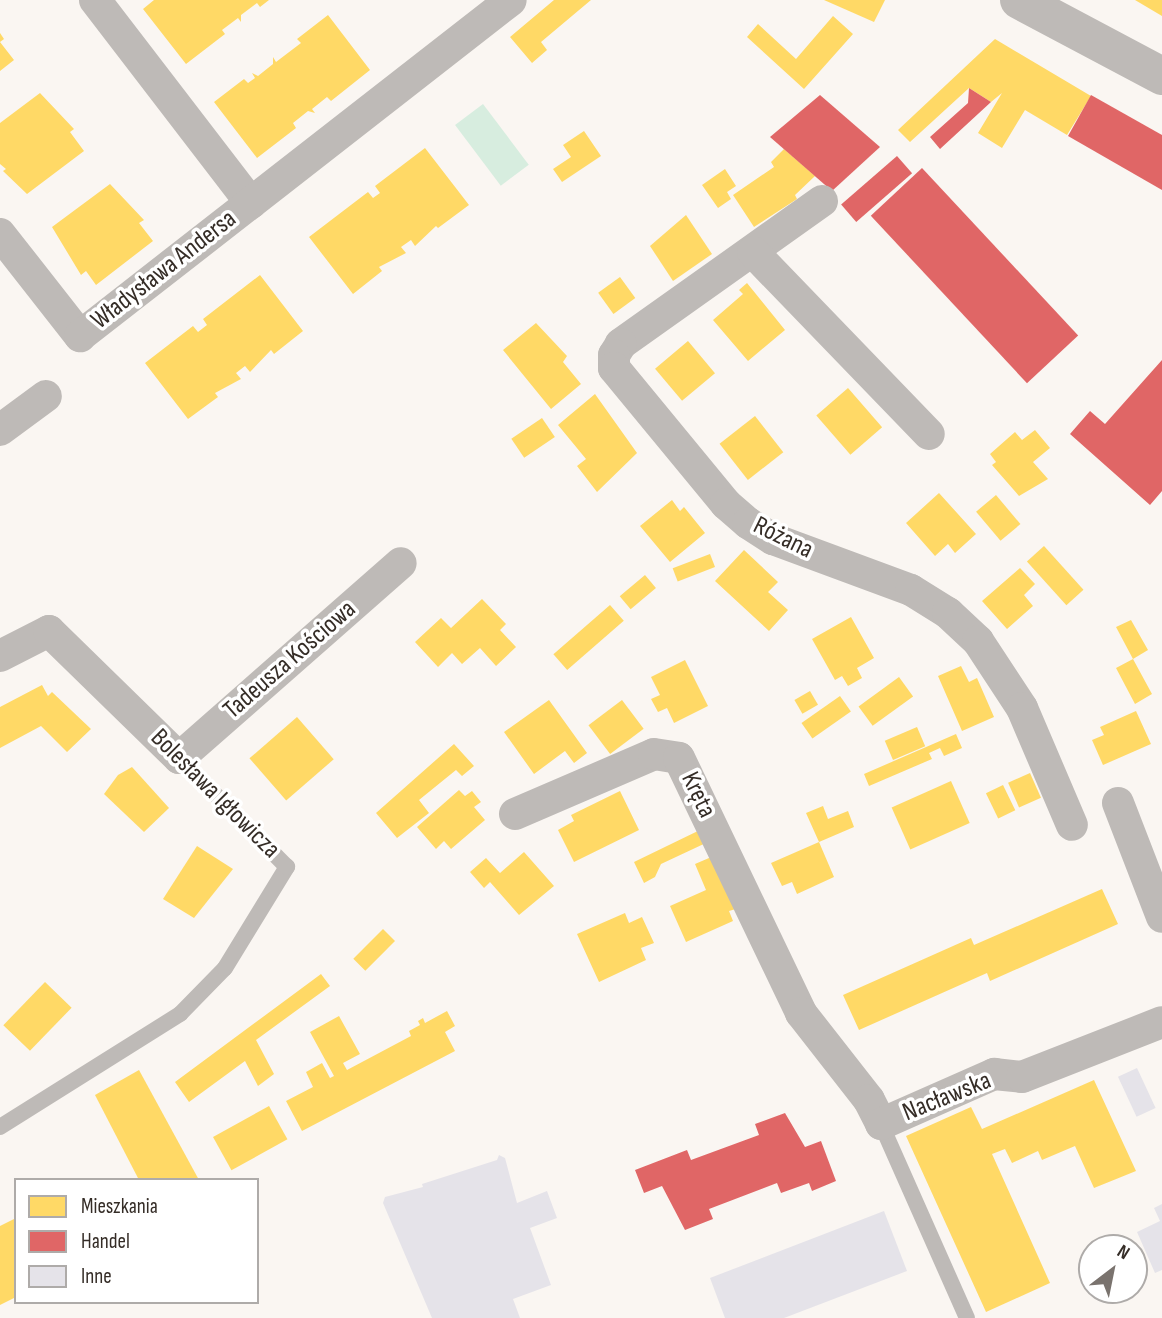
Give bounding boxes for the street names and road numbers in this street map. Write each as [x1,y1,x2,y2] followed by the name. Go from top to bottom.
[85,204,243,336] street label: Władysława Andersa
[748,510,818,566] street label: Różana
[217,594,363,726] street label: Tadeusza Kościowa
[144,723,286,865] street label: Bolesława Igłowicza
[674,767,722,823] street label: Kręta
[898,1065,996,1129] street label: Nacławska

